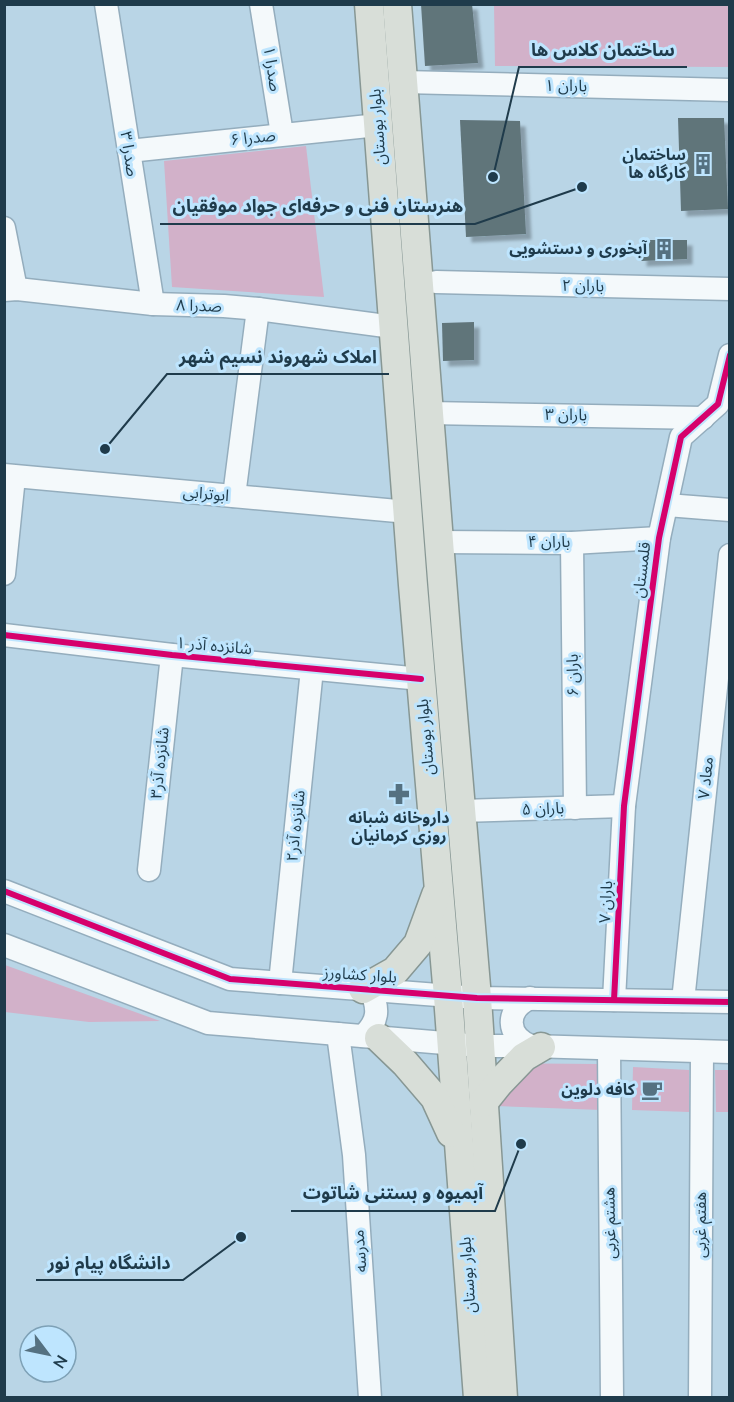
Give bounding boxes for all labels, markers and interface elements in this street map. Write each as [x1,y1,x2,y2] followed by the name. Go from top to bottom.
[519,31,687,67] callout: ساختمان کلاس ها
[531,38,675,62] text: ساختمان کلاس ها
[258,45,286,93] street label: صدرا ۱
[545,75,587,97] street label: باران ۱
[364,88,392,166] street label: بلوار بوستان
[229,125,277,151] street label: صدرا ۶
[115,130,143,178] street label: صدرا ۳
[622,144,687,184] place label: ساختمان کارگاه ها
[691,152,715,176] building icon: ساختمان کارگاه ها
[160,188,475,224] callout: هنرستان فنی و حرفه‌ای جواد موفقیان
[173,194,463,218] text: هنرستان فنی و حرفه‌ای جواد موفقیان
[652,237,676,261] building icon: آبخوری و دستشویی
[509,238,648,260] place label: آبخوری و دستشویی
[562,275,604,297] street label: باران ۲
[176,294,222,318] street label: صدرا ۸
[167,338,389,374] callout: املاک شهروند نسیم شهر
[178,345,377,370] text: املاک شهروند نسیم شهر
[545,404,587,426] street label: باران ۳
[182,481,230,507] street label: ابوترابی
[528,531,570,553] street label: باران ۴
[628,541,656,599] street label: قلمستان
[175,632,253,660] street label: شانزده آذر ۱
[562,654,584,696] street label: باران ۶
[412,698,440,776] street label: بلوار بوستان
[145,726,175,800] street label: شانزده آذر۳
[693,756,719,800] street label: معاد ۷
[387,782,411,806] pharmacy icon: داروخانه شبانه روزی کرمانیان
[281,789,311,863] street label: شانزده آذر۲
[521,797,565,821] street label: باران ۵
[349,807,450,847] place label: داروخانه شبانه روزی کرمانیان
[594,880,618,924] street label: باران ۷
[321,961,398,989] street label: بلوار کشاورز
[640,1078,664,1102] cafe icon: کافه دلوین
[561,1079,636,1101] place label: کافه دلوین
[291,1175,495,1211] callout: آبمیوه و بستنی شاتوت
[303,1181,484,1205] text: آبمیوه و بستنی شاتوت
[598,1187,623,1259] street label: هشتم غربی
[690,1192,713,1258] street label: هفتم غربی
[348,1229,372,1273] street label: مدرسه
[454,1236,482,1314] street label: بلوار بوستان
[36,1244,183,1280] callout: دانشگاه پیام نور
[46,1251,171,1276] text: دانشگاه پیام نور
[18,1324,78,1384] north arrow
[47,1351,72,1372] text: N

